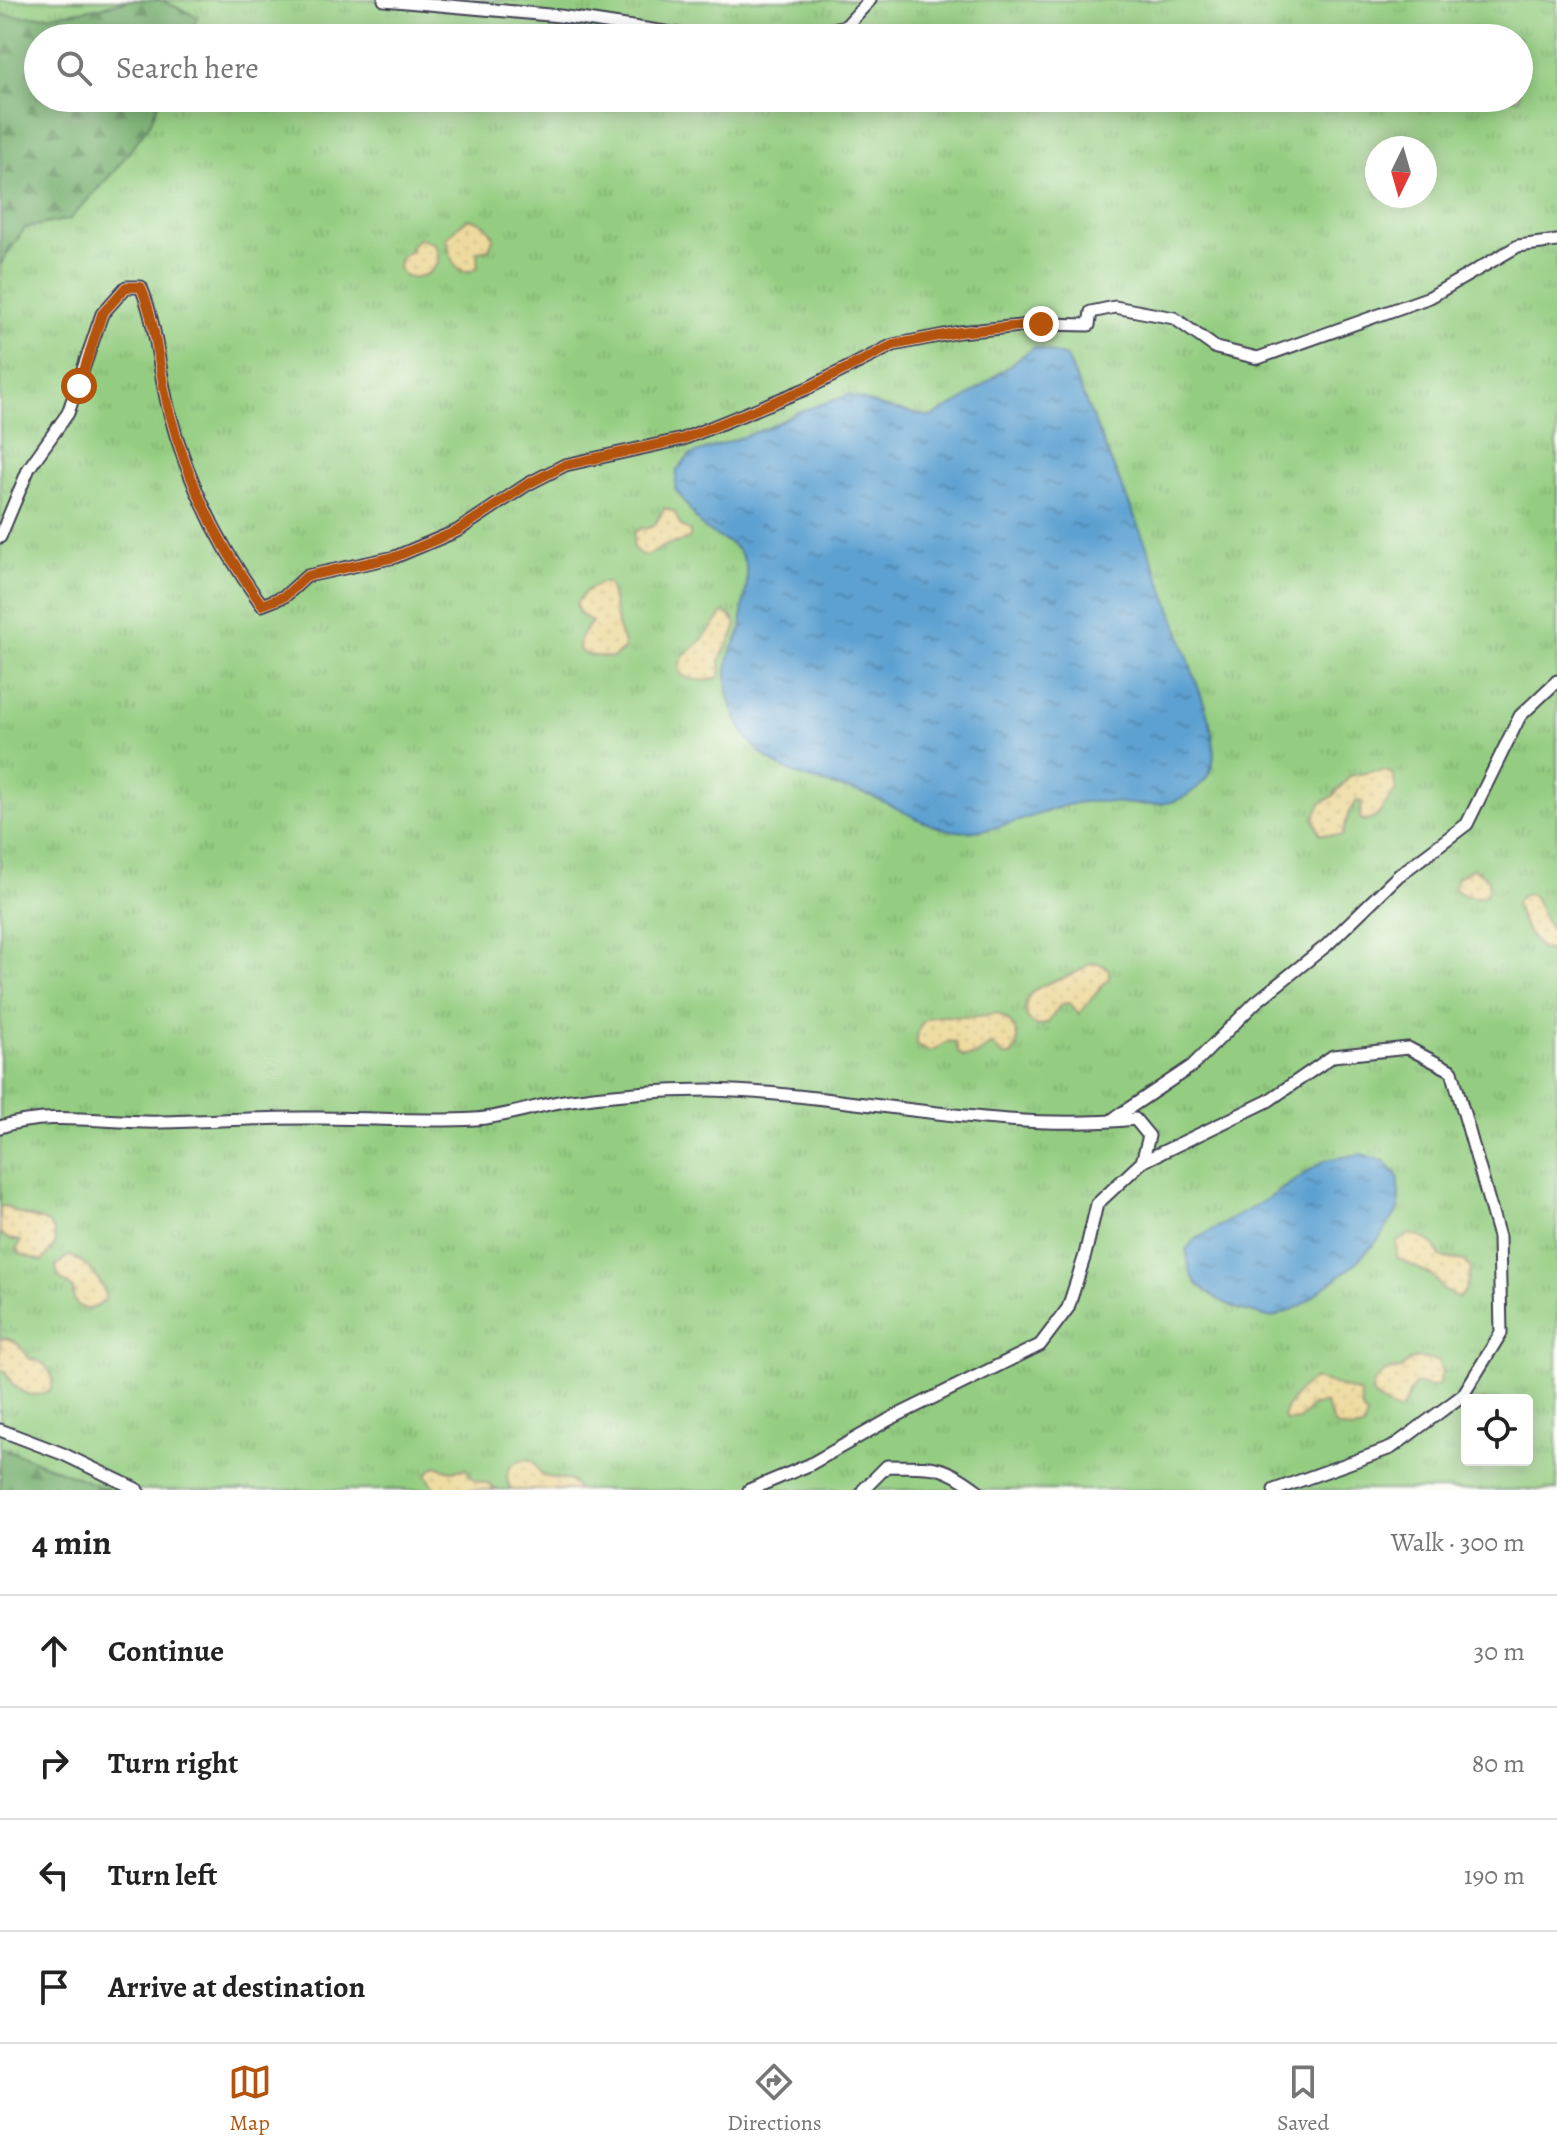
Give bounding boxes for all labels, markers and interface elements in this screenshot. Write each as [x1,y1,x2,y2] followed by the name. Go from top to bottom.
[24,24,1533,112] search box
[52,46,96,90] icon: search
[116,48,259,88] text: Search here
[1365,136,1437,208] north arrow
[1023,306,1059,342] route end
[61,368,97,404] route start
[1461,1394,1533,1466] map controls
[1461,1394,1533,1466] button: locate
[32,1519,111,1566] text: 4 min
[1391,1525,1525,1560] text: Walk · 300 m
[32,1629,76,1673] icon: ahead
[108,1631,224,1671] text: Continue
[1474,1634,1525,1669] text: 30 m
[32,1741,76,1785] icon: right
[108,1743,238,1783] text: Turn right
[1472,1746,1525,1781] text: 80 m
[32,1853,76,1897] icon: left
[108,1855,217,1895] text: Turn left
[1464,1858,1525,1893] text: 190 m
[32,1965,76,2009] icon: arrive
[108,1967,365,2007] text: Arrive at destination
[228,2060,272,2138] tab: Map
[727,2060,822,2138] tab: Directions
[1277,2060,1329,2138] tab: Saved

